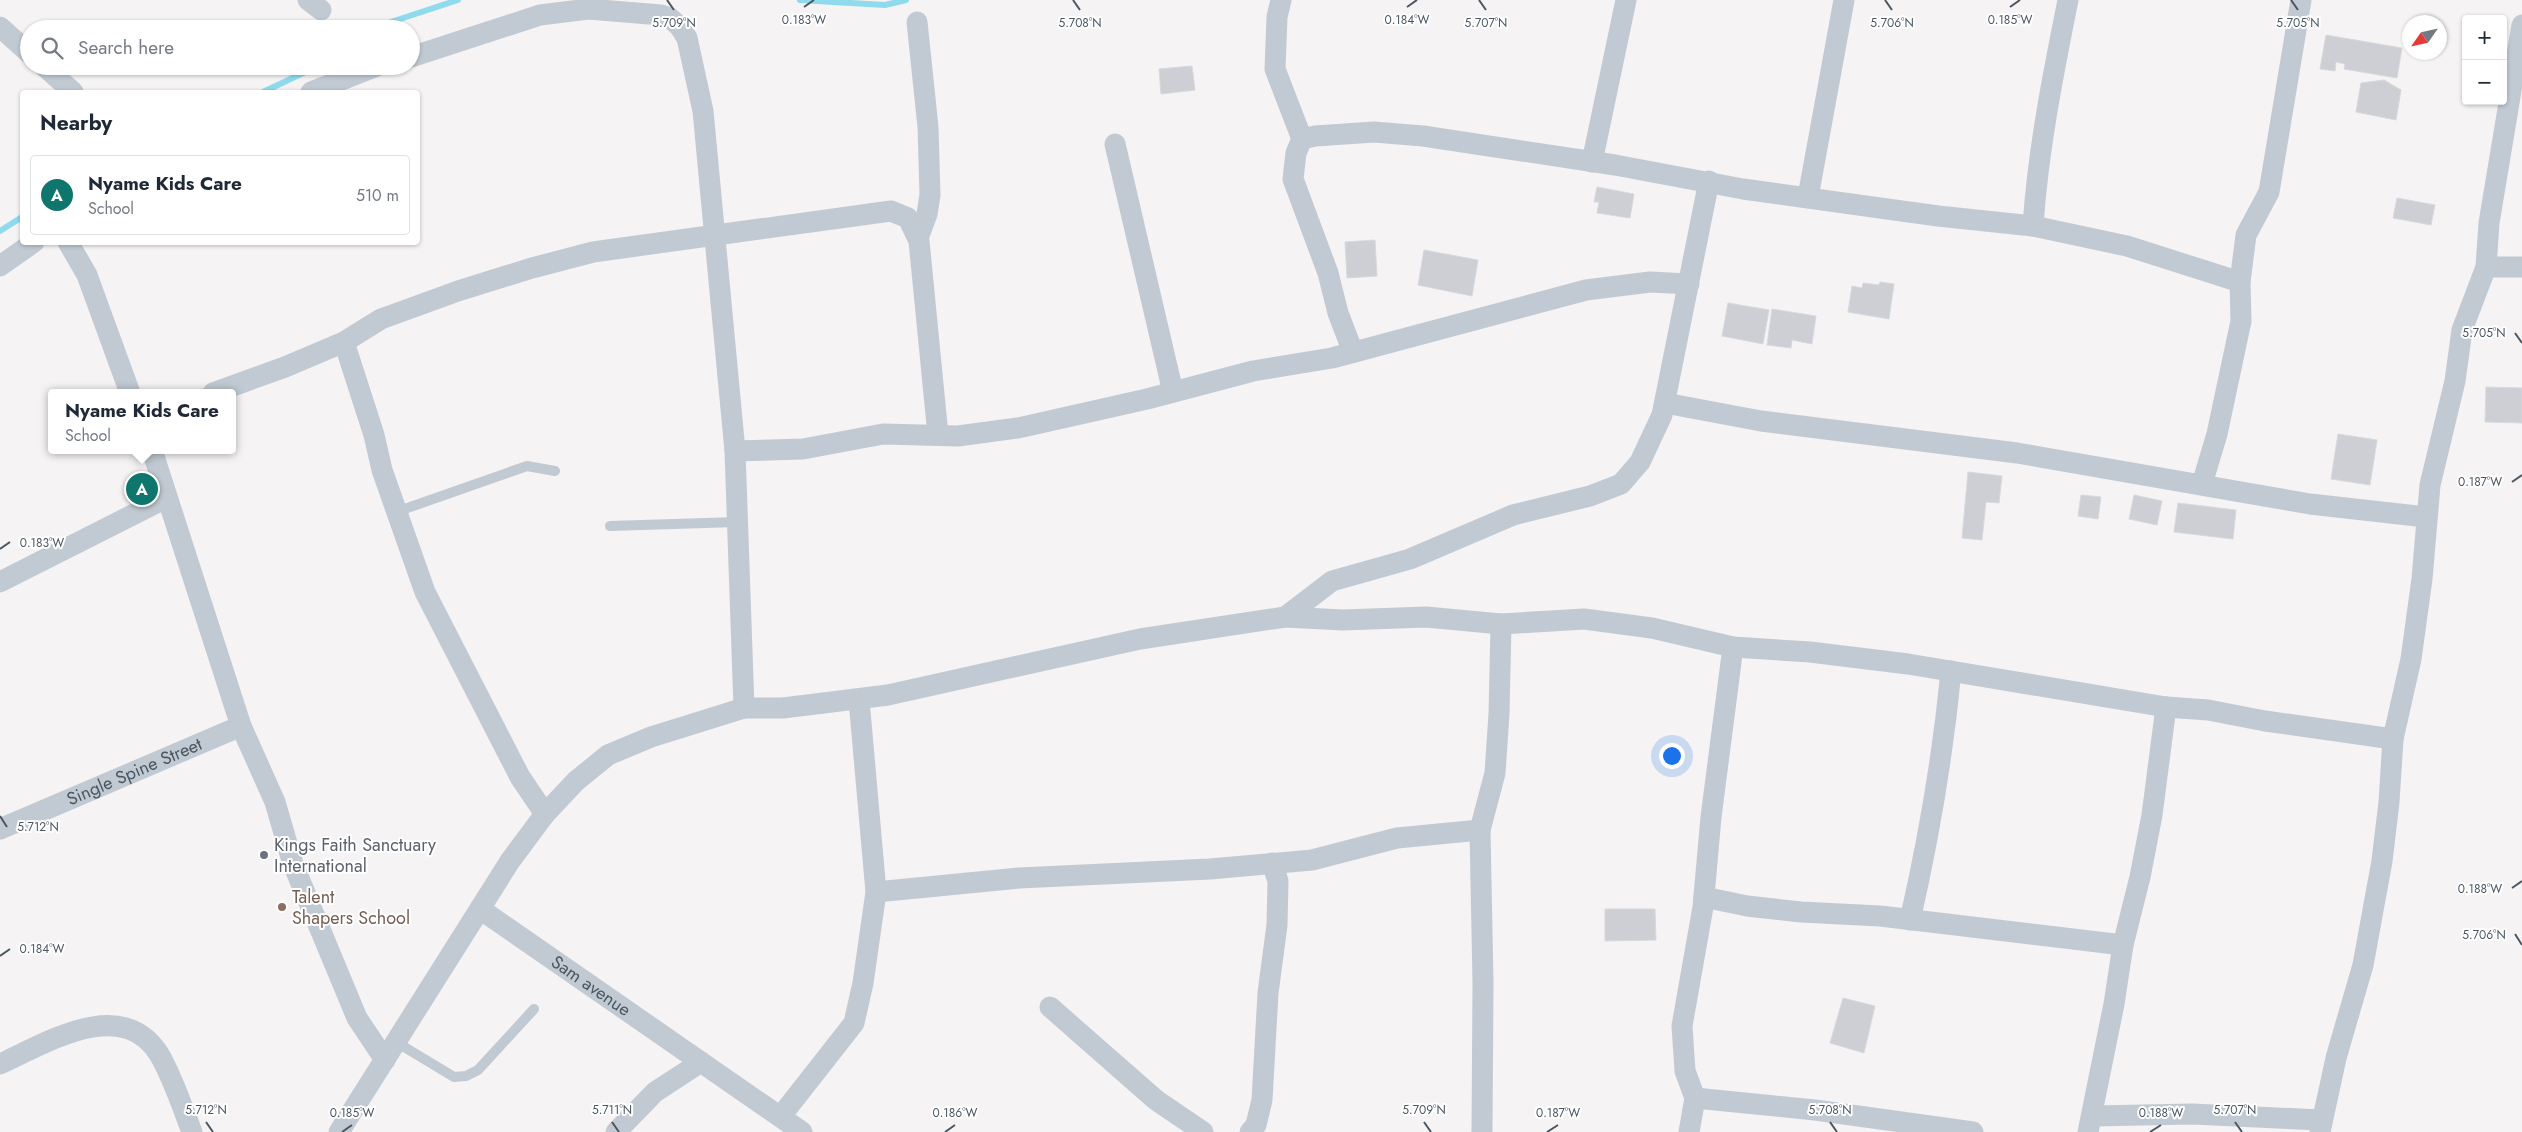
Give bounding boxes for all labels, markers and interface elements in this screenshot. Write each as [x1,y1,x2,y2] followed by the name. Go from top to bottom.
[782,11,826,29] text: 0.183°W
[1385,11,1430,29] text: 0.184°W
[1988,11,2032,29] text: 0.185°W
[652,14,696,32] text: 5.709°N
[1058,14,1102,32] text: 5.708°N
[1465,14,1507,32] text: 5.707°N
[1870,14,1914,32] text: 5.706°N
[2276,14,2320,32] text: 5.705°N
[2402,15,2447,60] north arrow
[2462,15,2507,105] map controls
[2462,15,2507,60] button: +
[20,20,420,75] search box
[38,34,66,62] icon: search
[78,34,174,61] text: Search here
[2462,60,2507,105] button: −
[40,108,112,138] text: Nearby
[88,170,242,197] text: Nyame Kids Care
[51,184,63,207] text: A
[356,184,399,207] text: 510 m
[88,197,134,220] text: School
[2462,324,2506,342] text: 5.705°N
[48,389,236,454] popup
[65,397,219,424] text: Nyame Kids Care
[65,424,111,447] text: School
[126,470,158,508] pin: A
[2458,473,2502,491] text: 0.187°W
[20,534,64,552] text: 0.183°W
[62,731,207,812] street label: Single Spine Street
[1659,743,1685,769] your location
[17,818,59,836] text: 5.712°N
[274,832,436,879] place label: Kings Faith Sanctuary International
[258,849,270,861] marker: Kings Faith Sanctuary International
[2458,880,2502,898] text: 0.188°W
[292,884,410,931] place label: Talent Shapers School
[276,901,288,913] marker: Talent Shapers School
[2462,926,2506,944] text: 5.706°N
[20,940,65,958] text: 0.184°W
[546,949,636,1023] street label: Sam avenue
[185,1101,227,1119] text: 5.712°N
[592,1101,632,1119] text: 5.711°N
[1402,1101,1446,1119] text: 5.709°N
[1808,1101,1852,1119] text: 5.708°N
[2214,1101,2256,1119] text: 5.707°N
[330,1104,374,1122] text: 0.185°W
[933,1104,978,1122] text: 0.186°W
[1536,1104,1580,1122] text: 0.187°W
[2139,1104,2183,1122] text: 0.188°W

